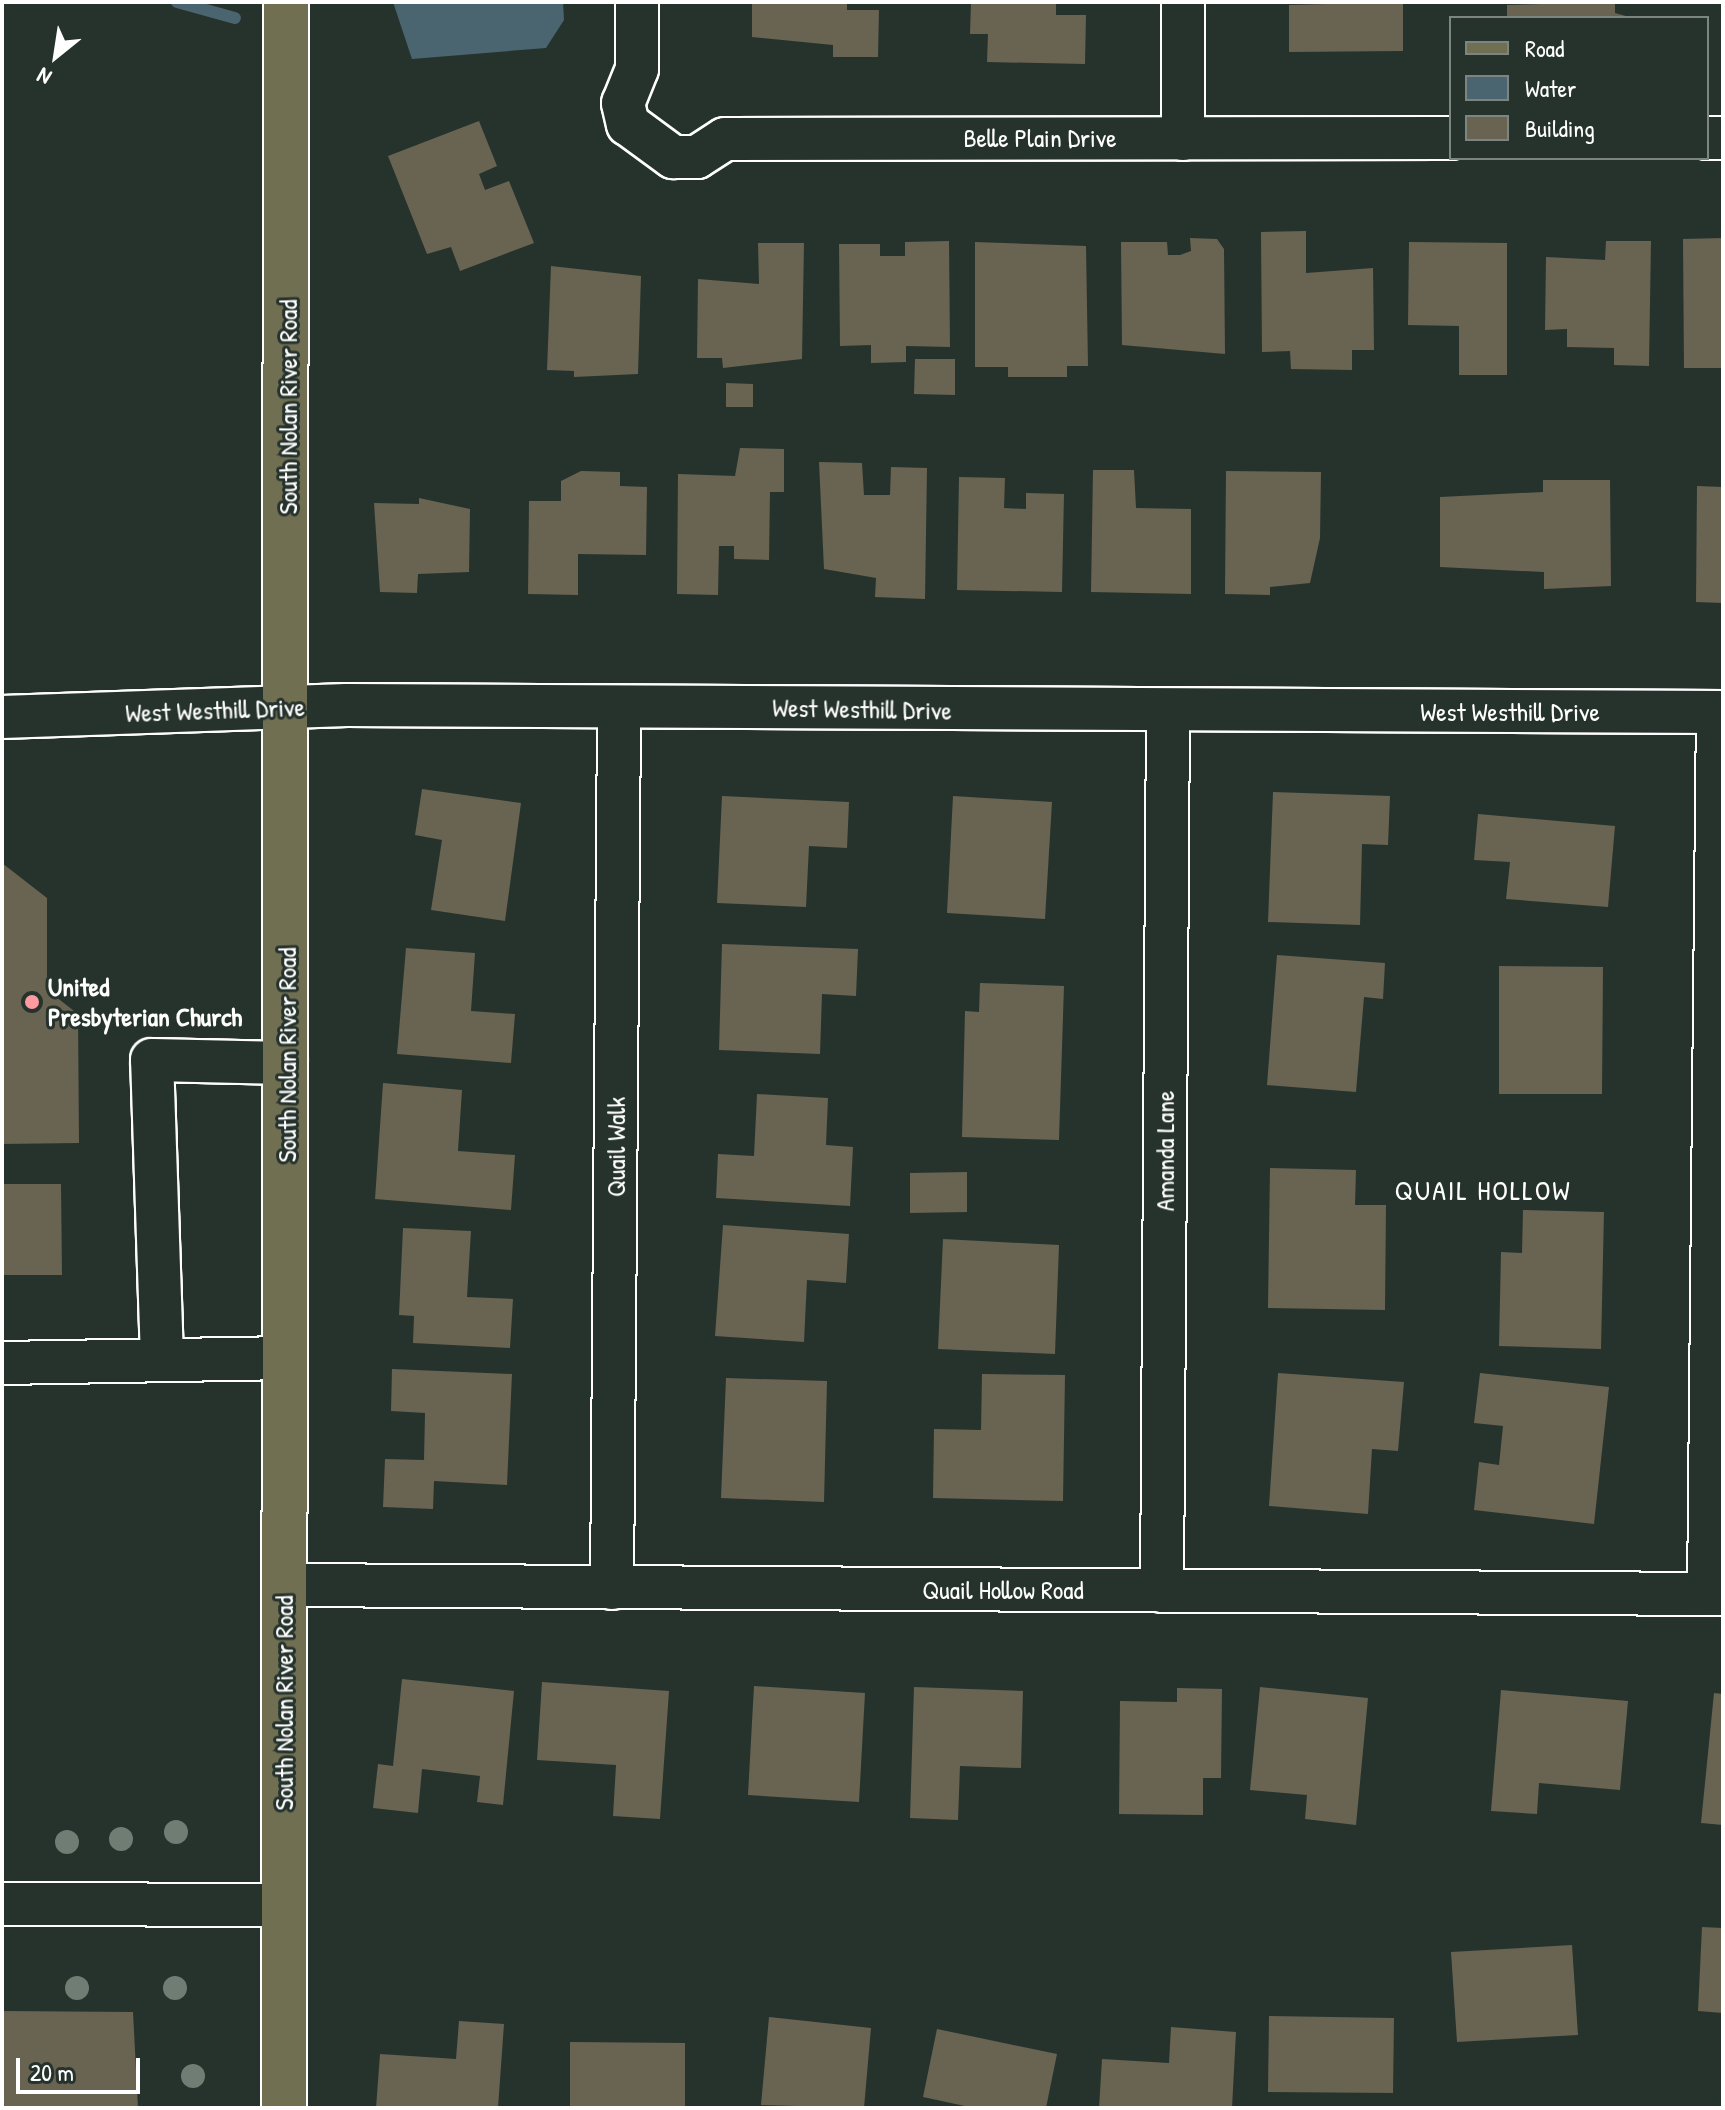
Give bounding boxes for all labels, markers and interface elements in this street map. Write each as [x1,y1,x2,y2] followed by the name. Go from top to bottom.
[16,16,96,96] north arrow
[1449,16,1709,160] legend
[1525,32,1564,64] text: Road
[31,61,57,93] text: N
[1525,72,1576,104] text: Water
[1525,112,1595,144] text: Building
[963,122,1117,154] street label: Belle Plain Drive
[272,300,304,514] street label: South Nolan River Road
[125,691,305,729] street label: West Westhill Drive
[772,692,952,726] street label: West Westhill Drive
[1420,696,1600,728] street label: West Westhill Drive
[271,948,303,1162] street label: South Nolan River Road
[48,971,242,1032] place label: United Presbyterian Church
[23,993,41,1011] marker: United Presbyterian Church
[1149,1091,1181,1211] street label: Amanda Lane
[600,1097,632,1197] street label: Quail Walk
[1394,1173,1572,1207] district label: QUAIL HOLLOW
[922,1574,1084,1606] street label: Quail Hollow Road
[268,1596,300,1810] street label: South Nolan River Road
[20,2042,144,2092] scale bar
[30,2056,74,2088] text: 20 m

